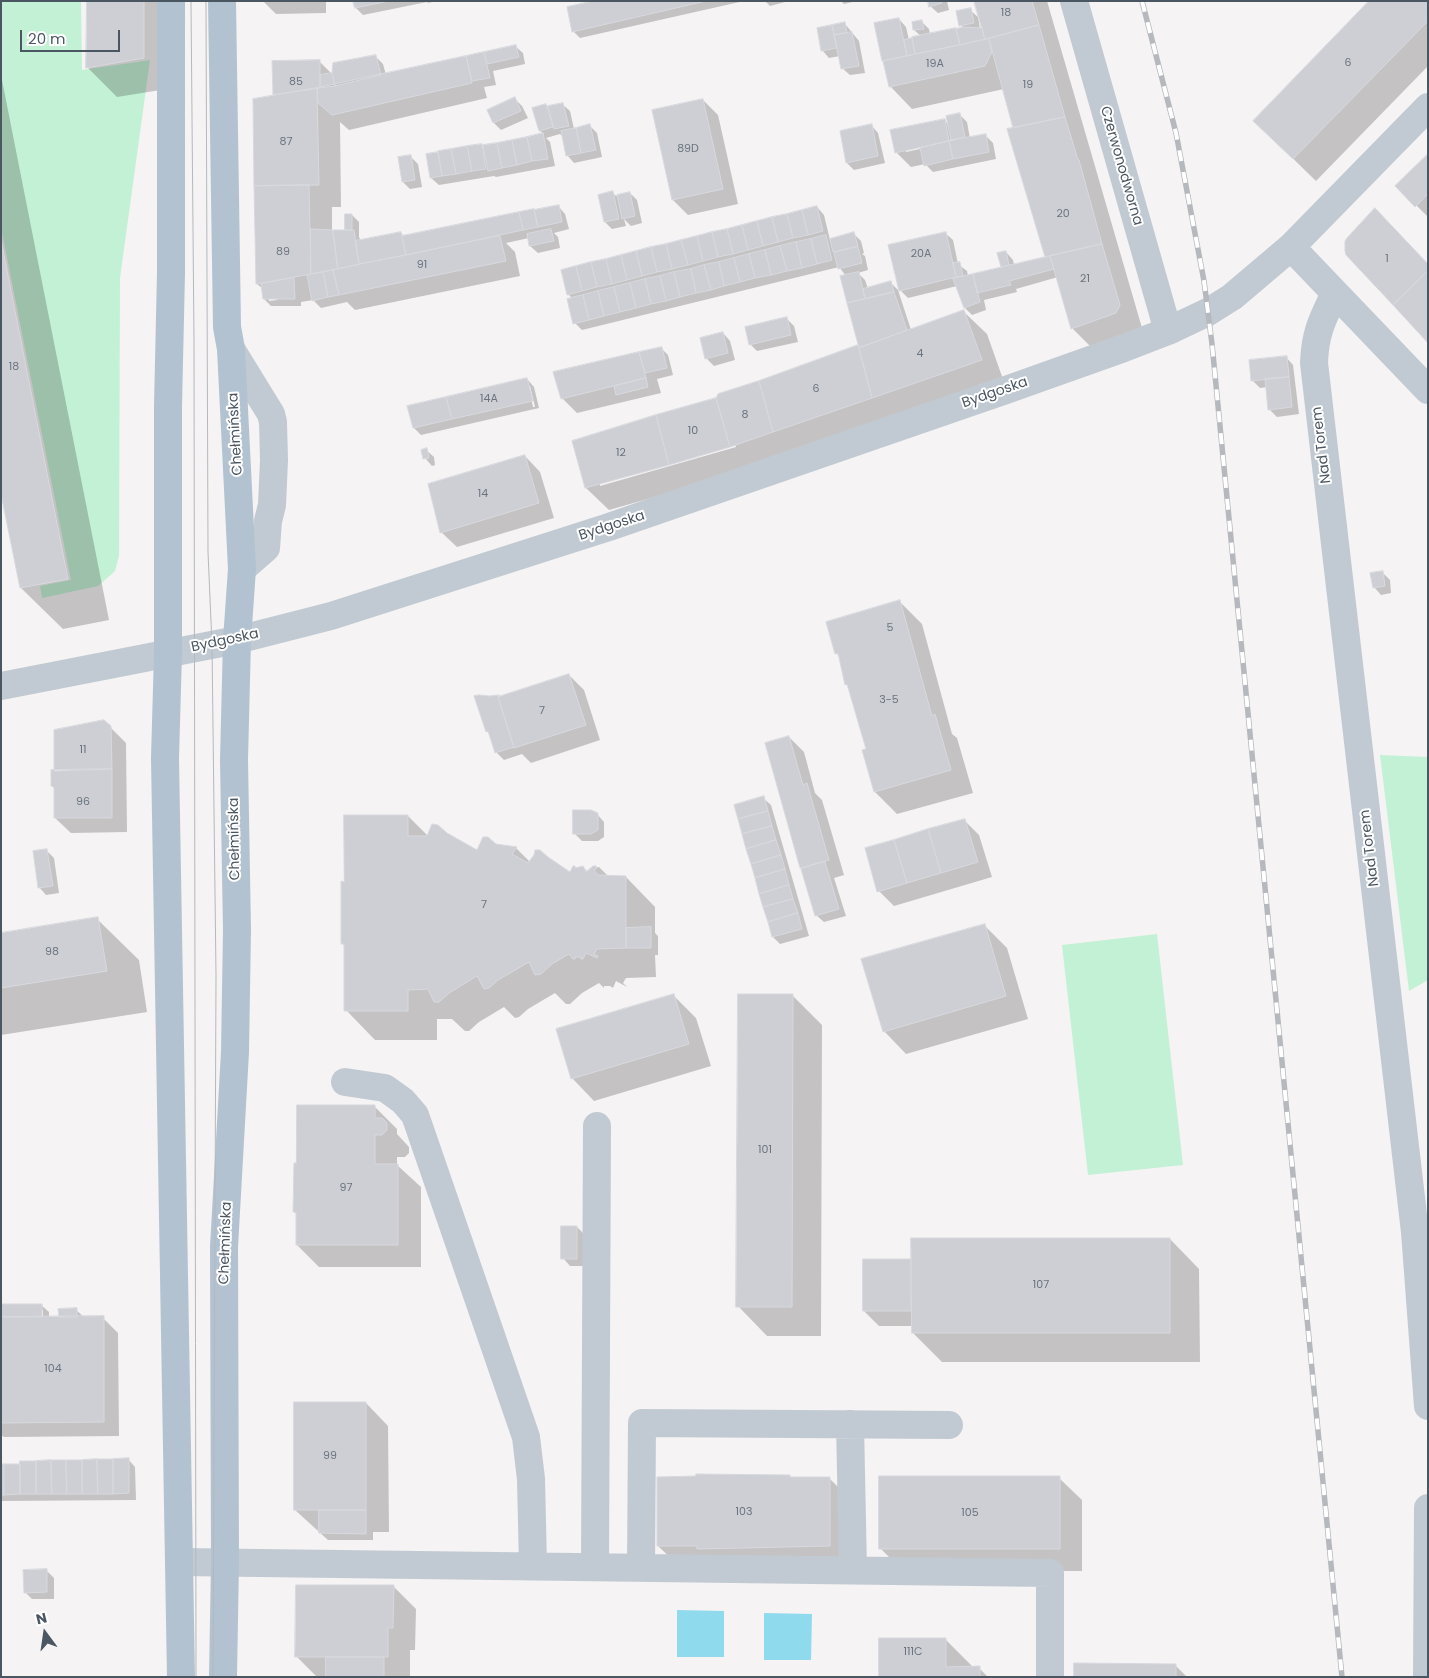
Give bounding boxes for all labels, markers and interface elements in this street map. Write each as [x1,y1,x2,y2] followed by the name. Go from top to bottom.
[1001,6,1011,20] house number: 18
[22,20,122,52] scale bar
[28,28,66,49] text: 20 m
[1345,56,1351,70] house number: 6
[926,57,944,71] house number: 19A
[289,75,303,89] house number: 85
[1023,78,1033,92] house number: 19
[1096,105,1146,227] street label: Czerwonodworna
[280,135,292,149] house number: 87
[677,142,699,156] house number: 89D
[1056,207,1070,221] house number: 20
[276,245,290,259] house number: 89
[911,247,931,261] house number: 20A
[1385,252,1389,266] house number: 1
[417,258,427,272] house number: 91
[1080,272,1090,286] house number: 21
[917,347,923,361] house number: 4
[9,360,19,374] house number: 18
[960,374,1030,412] street label: Bydgoska
[813,382,819,396] house number: 6
[225,392,247,476] street label: Chełmińska
[480,392,498,406] house number: 14A
[1309,406,1335,484] street label: Nad Torem
[742,408,748,422] house number: 8
[688,424,698,438] house number: 10
[616,446,626,460] house number: 12
[478,487,488,501] house number: 14
[577,507,647,545] street label: Bydgoska
[887,621,893,635] house number: 5
[190,626,260,656] street label: Bydgoska
[879,693,899,707] house number: 3-5
[539,704,545,718] house number: 7
[79,743,87,757] house number: 11
[76,795,90,809] house number: 96
[226,797,244,881] street label: Chełmińska
[1357,809,1383,887] street label: Nad Torem
[481,898,487,912] house number: 7
[45,945,59,959] house number: 98
[758,1143,772,1157] house number: 101
[340,1181,352,1195] house number: 97
[216,1201,236,1285] street label: Chełmińska
[1033,1278,1049,1292] house number: 107
[44,1362,62,1376] house number: 104
[323,1449,337,1463] house number: 99
[736,1505,752,1519] house number: 103
[961,1506,979,1520] house number: 105
[34,1607,49,1629] text: N
[20,1608,70,1658] north arrow
[903,1645,923,1659] house number: 111C

